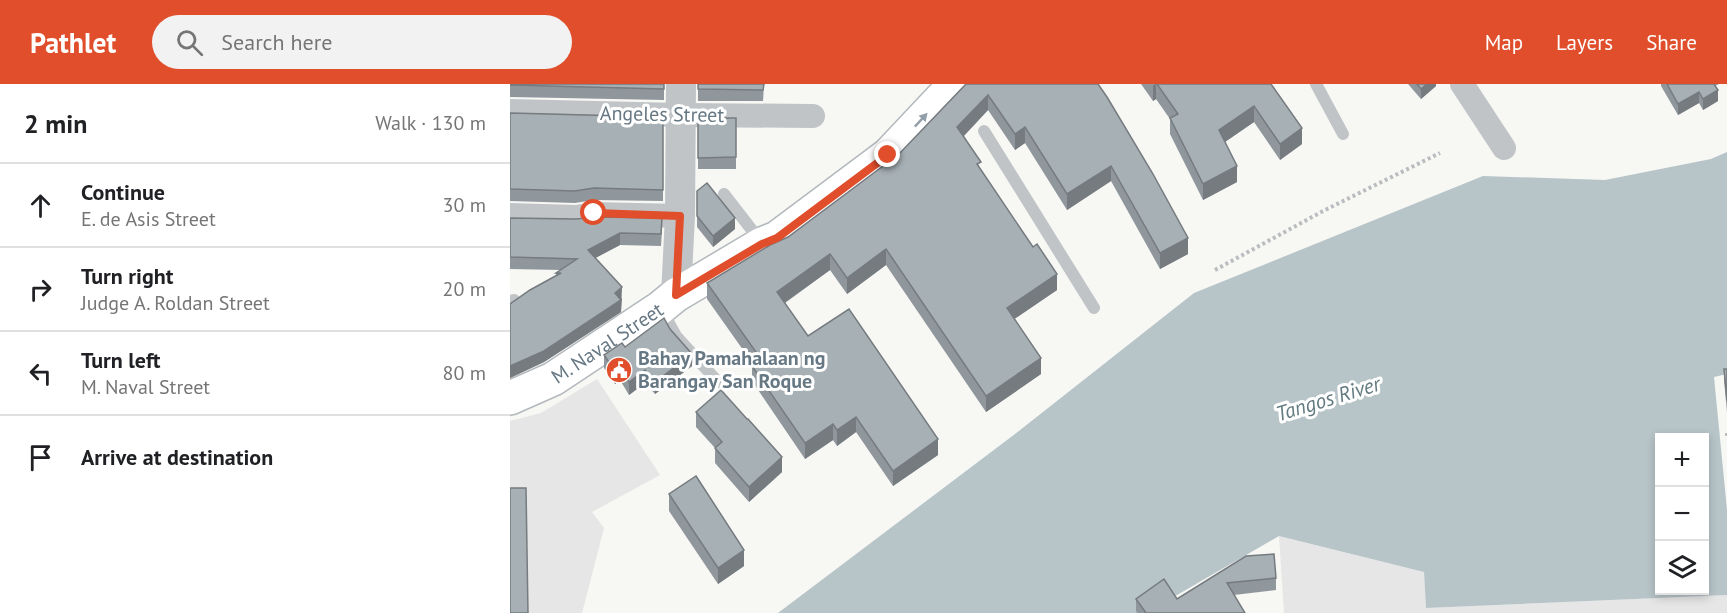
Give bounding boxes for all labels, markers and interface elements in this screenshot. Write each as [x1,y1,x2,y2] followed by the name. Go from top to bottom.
[152,15,572,69] search box
[30,24,116,61] text: Pathlet
[173,26,206,59] icon: search
[221,28,332,56] text: Search here
[1485,29,1523,56] text: Map
[1556,29,1613,56] text: Layers
[1646,29,1697,56] text: Share
[600,100,725,128] street label: Angeles Street
[24,107,87,140] text: 2 min
[375,110,486,136] text: Walk · 130 m
[914,113,928,127] one-way arrow
[874,141,900,167] route end
[81,178,165,206] text: Continue
[24,189,57,222] icon: ahead
[443,192,486,218] text: 30 m
[580,199,606,225] route start
[81,206,216,232] text: E. de Asis Street
[81,262,173,290] text: Turn right
[24,273,57,306] icon: right
[443,276,486,302] text: 20 m
[81,290,270,316] text: Judge A. Roldan Street
[546,296,668,390] street label: M. Naval Street
[638,345,825,394] place label: Bahay Pamahalaan ng Barangay San Roque
[81,346,161,374] text: Turn left
[604,355,634,385] public building icon: Bahay Pamahalaan ng Barangay San Roque
[24,357,57,390] icon: left
[443,360,486,386] text: 80 m
[1272,369,1385,427] water label: Tangos River
[81,374,210,400] text: M. Naval Street
[1655,433,1709,595] map controls
[1655,433,1709,487] button: +
[24,441,57,474] icon: arrive
[81,443,273,471] text: Arrive at destination
[1655,487,1709,541] button: −
[1655,541,1709,595] button: layers

